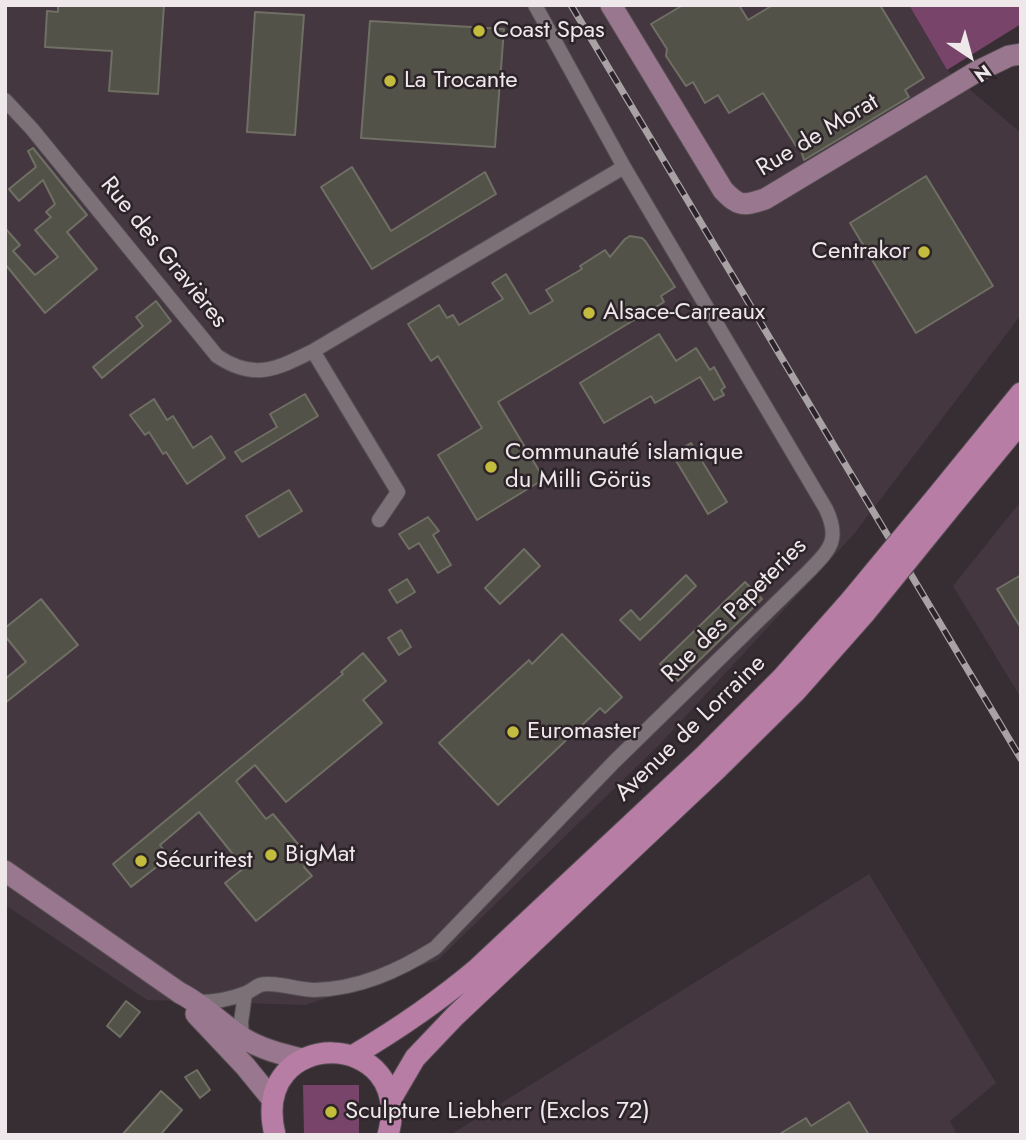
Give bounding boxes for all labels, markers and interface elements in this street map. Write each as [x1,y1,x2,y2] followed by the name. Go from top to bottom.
[493,17,605,45] place label: Coast Spas
[935,21,1005,91] north arrow
[471,23,487,39] marker: Coast Spas
[969,58,997,89] text: N
[404,67,517,95] place label: La Trocante
[382,73,398,89] marker: La Trocante
[752,88,884,184] street label: Rue de Morat
[93,172,233,334] street label: Rue des Gravières
[812,238,910,266] place label: Centrakor
[916,244,932,260] marker: Centrakor
[603,299,765,327] place label: Alsace-Carreaux
[581,305,597,321] marker: Alsace-Carreaux
[505,439,743,495] place label: Communauté islamique du Milli Görüs
[483,459,499,475] marker: Communauté islamique du Milli Görüs
[657,533,813,689] street label: Rue des Papeteries
[610,650,772,808] street label: Avenue de Lorraine
[527,718,640,746] place label: Euromaster
[505,724,521,740] marker: Euromaster
[285,841,355,869] place label: BigMat
[155,847,253,875] place label: Sécuritest
[263,847,279,863] marker: BigMat
[133,853,149,869] marker: Sécuritest
[345,1098,650,1126] place label: Sculpture Liebherr (Exclos 72)
[323,1104,339,1120] marker: Sculpture Liebherr (Exclos 72)

